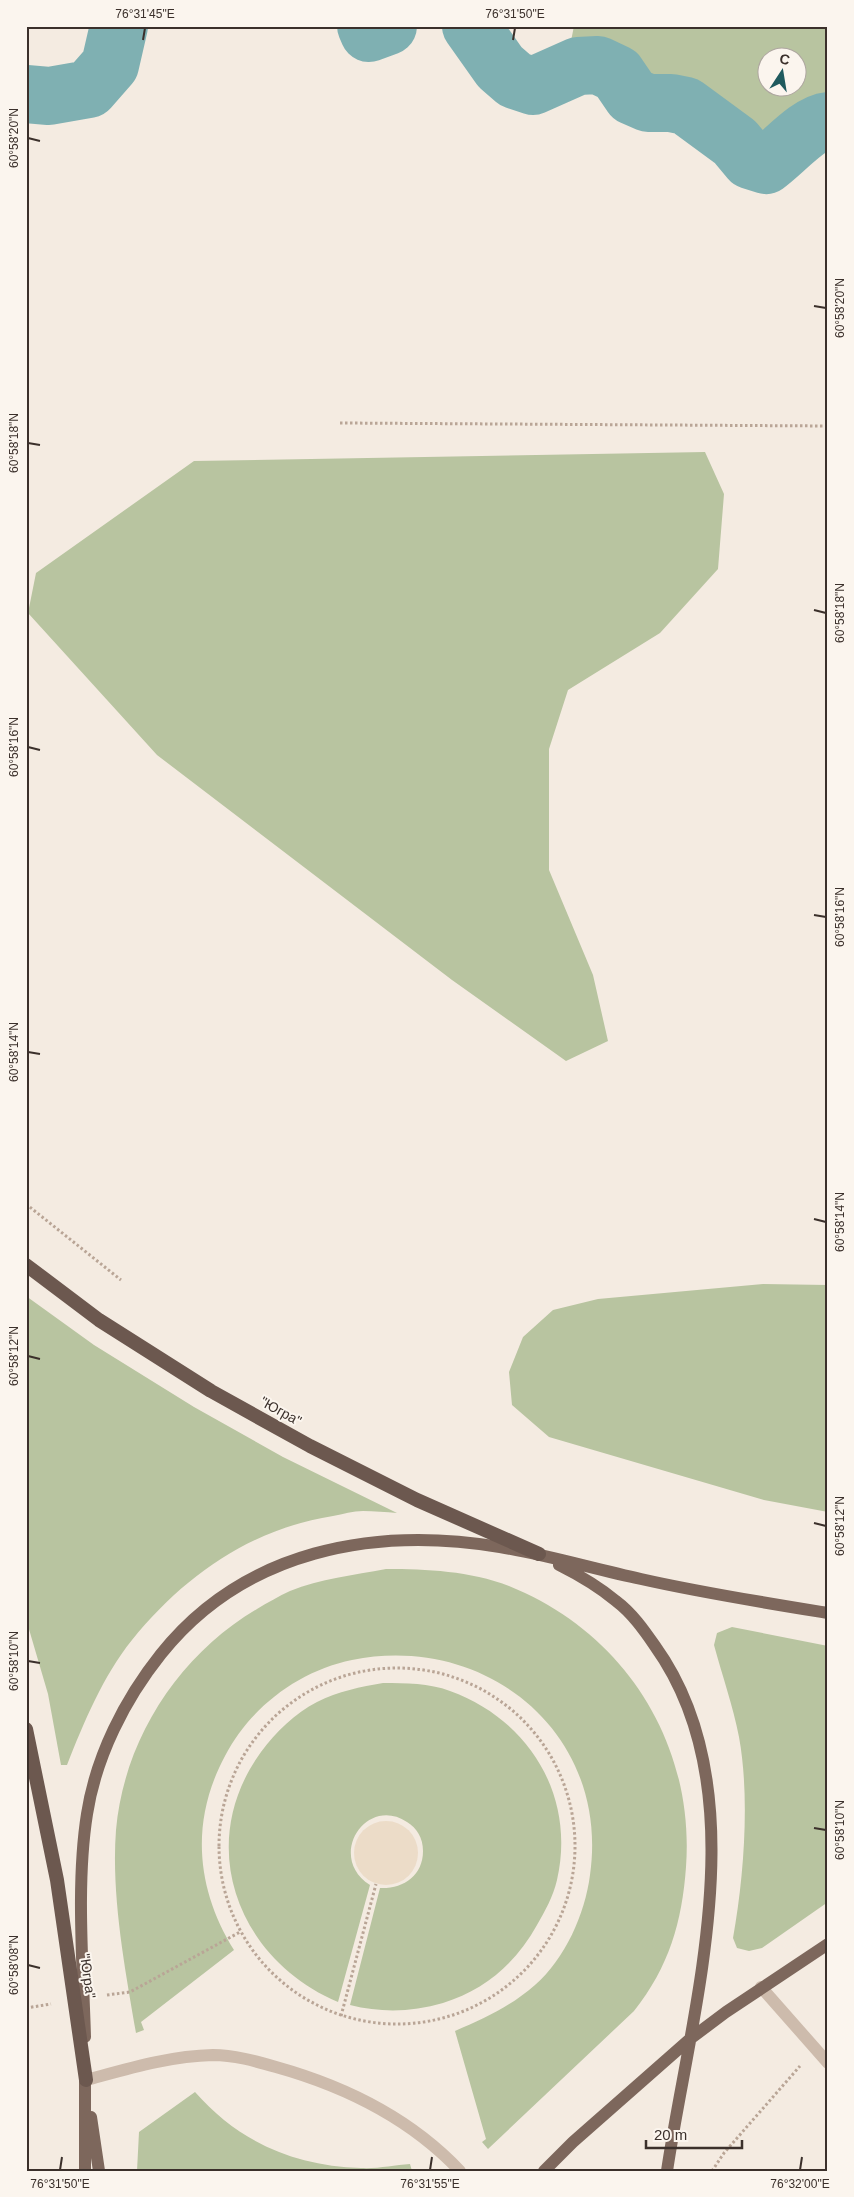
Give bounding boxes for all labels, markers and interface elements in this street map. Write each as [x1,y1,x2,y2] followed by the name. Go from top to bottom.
[115,7,175,21] text: 76°31'45"E
[485,7,545,21] text: 76°31'50"E
[756,48,806,98] north arrow
[778,50,791,68] text: С
[7,108,21,168] text: 60°58'20"N
[833,278,847,338] text: 60°58'20"N
[7,413,21,473] text: 60°58'18"N
[833,583,847,643] text: 60°58'18"N
[7,717,21,777] text: 60°58'16"N
[833,887,847,947] text: 60°58'16"N
[7,1022,21,1082] text: 60°58'14"N
[833,1192,847,1252] text: 60°58'14"N
[7,1326,21,1386] text: 60°58'12"N
[258,1393,304,1429] street label: "Югра"
[833,1496,847,1556] text: 60°58'12"N
[7,1631,21,1691] text: 60°58'10"N
[833,1800,847,1860] text: 60°58'10"N
[7,1935,21,1995] text: 60°58'08"N
[77,1953,99,1999] street label: "Югра"
[646,2117,743,2149] scale bar
[654,2126,687,2143] text: 20 m
[30,2177,90,2191] text: 76°31'50"E
[400,2177,460,2191] text: 76°31'55"E
[770,2177,830,2191] text: 76°32'00"E

